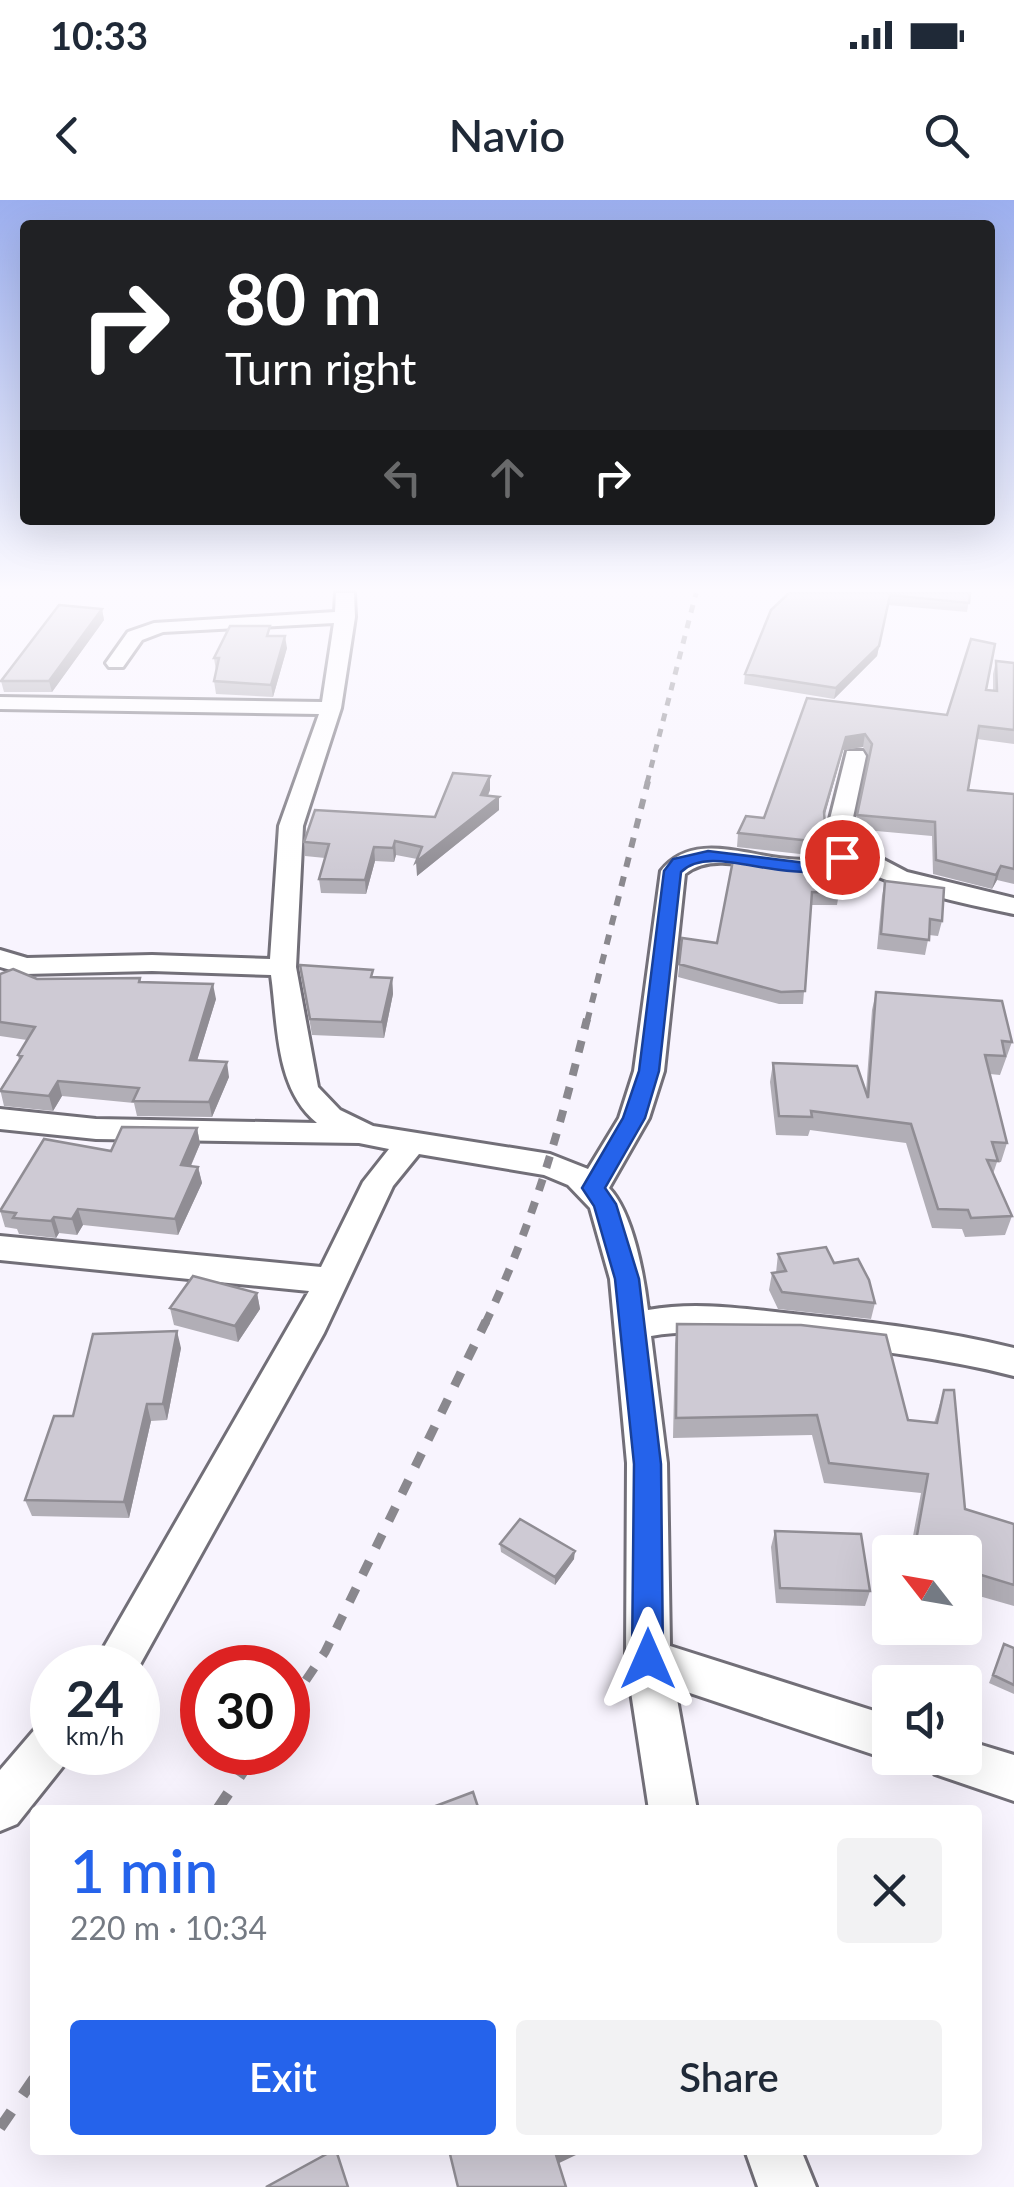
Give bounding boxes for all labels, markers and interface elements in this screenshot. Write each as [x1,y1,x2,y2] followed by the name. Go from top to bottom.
[50,12,148,58] text: 10:33
[40,108,95,163] icon: back
[449,108,565,162] text: Navio
[919,108,974,163] icon: search
[225,256,382,340] text: 80 m
[60,260,190,390] icon: right
[225,341,416,395] text: Turn right
[375,450,430,505] icon: left
[480,450,535,505] icon: ahead
[585,450,640,505] icon: right
[800,815,885,900] pin
[815,830,870,885] icon: arrive
[872,1535,982,1645] north arrow
[872,1535,982,1775] map controls
[596,1607,700,1711] position arrow
[180,1645,310,1775] speed limit sign: 30
[872,1665,982,1775] button: sound
[66,1668,124,1728] text: 24
[66,1720,124,1750] text: km/h
[70,1834,218,1906] text: 1 min
[837,1838,942,1943] button: close
[70,1908,267,1947] text: 220 m · 10:34
[70,2020,496,2135] button: Exit
[516,2020,942,2135] button: Share

